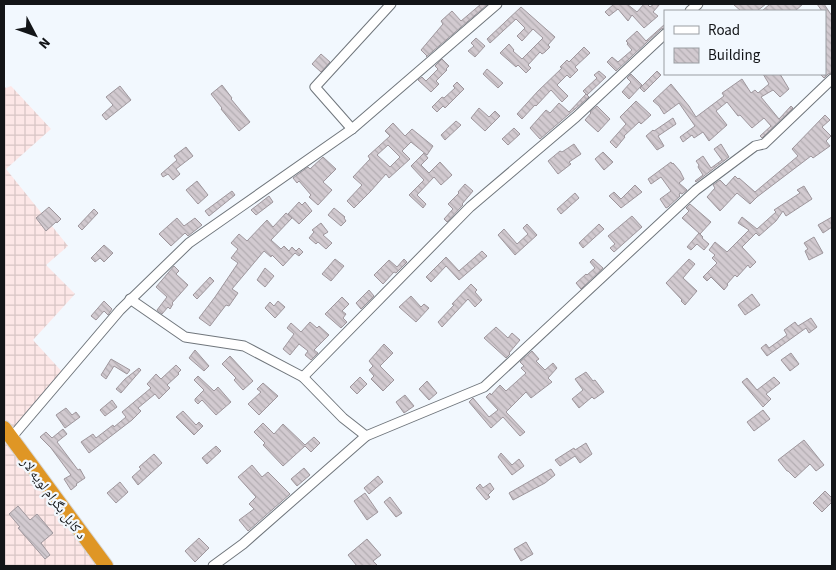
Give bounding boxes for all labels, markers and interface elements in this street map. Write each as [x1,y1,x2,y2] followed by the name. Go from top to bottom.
[10,10,60,60] north arrow
[664,10,826,75] legend
[708,20,740,41] text: Road
[33,33,55,53] text: N
[708,45,761,66] text: Building
[15,453,91,544] street label: د کابل بگرام لویه لار

